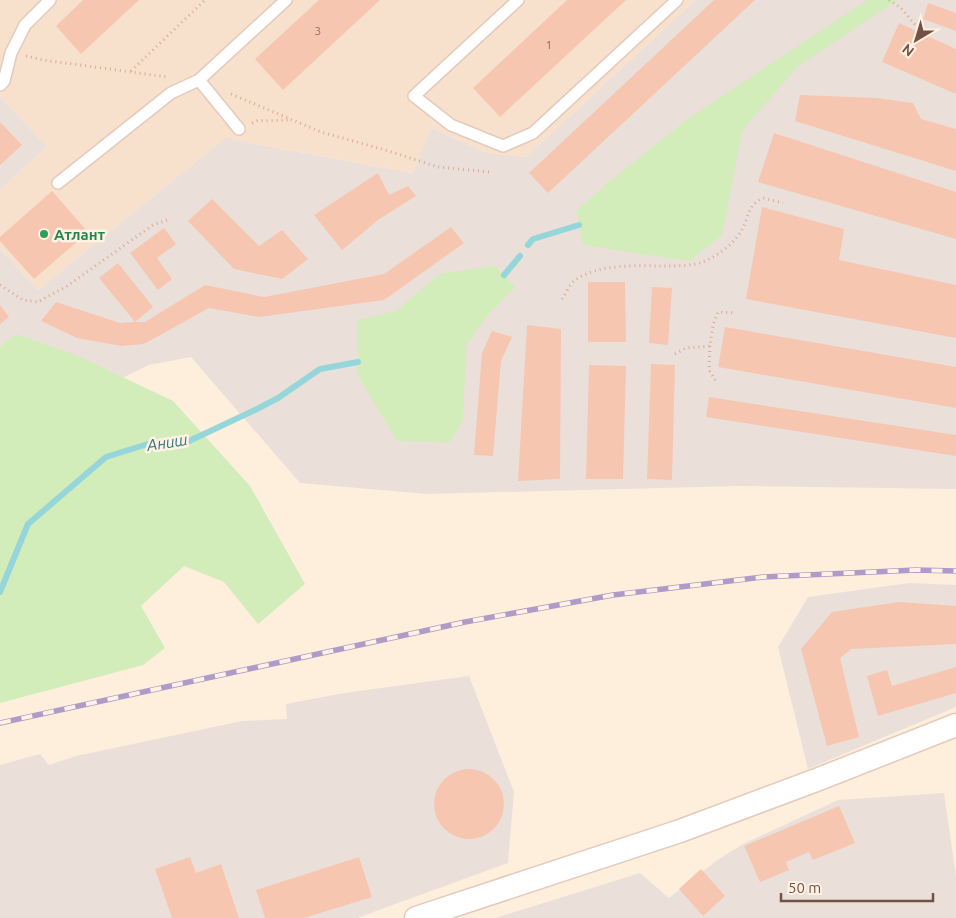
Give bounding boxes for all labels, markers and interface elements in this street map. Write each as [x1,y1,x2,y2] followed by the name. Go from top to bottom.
[891,15,941,65] north arrow
[315,24,321,37] house number: 3
[546,38,552,51] house number: 1
[899,41,917,60] text: N
[54,226,106,243] place label: Атлант
[38,228,50,240] marker: Атлант
[144,430,189,454] water label: Аниш
[781,870,934,902] scale bar
[788,879,821,896] text: 50 m

